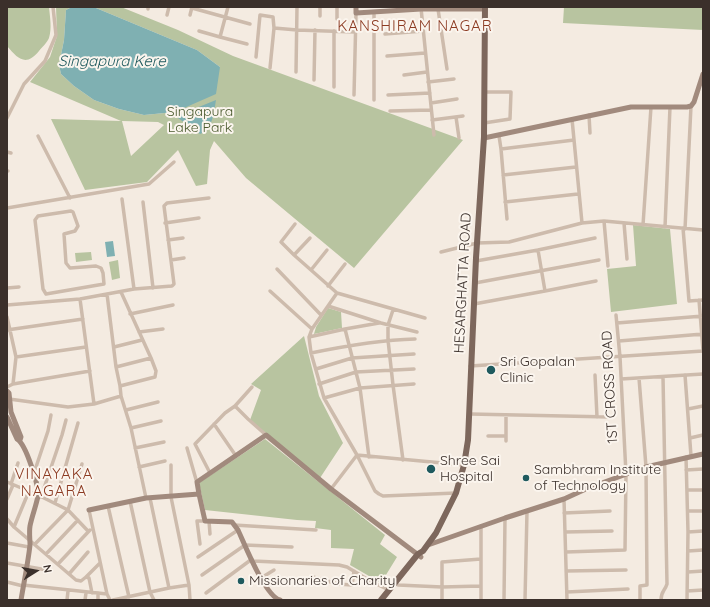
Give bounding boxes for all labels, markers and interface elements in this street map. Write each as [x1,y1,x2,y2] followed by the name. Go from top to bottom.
[337,17,493,35] district label: KANSHIRAM NAGAR
[58,52,166,70] water label: Singapura Kere
[167,104,233,136] park label: Singapura Lake Park
[451,212,475,354] street label: HESARGHATTA ROAD
[599,330,621,444] street label: 1ST CROSS ROAD
[500,354,575,386] place label: Sri Gopalan Clinic
[485,364,497,376] marker: Sri Gopalan Clinic
[440,453,500,486] place label: Shree Sai Hospital
[534,462,661,494] place label: Sambhram Institute of Technology
[425,463,437,475] marker: Shree Sai Hospital
[15,465,93,500] district label: VINAYAKA NAGARA
[521,473,531,483] marker: Sambhram Institute of Technology
[16,551,56,591] north arrow
[40,563,55,574] text: N
[249,573,395,589] place label: Missionaries of Charity
[236,576,246,586] marker: Missionaries of Charity

